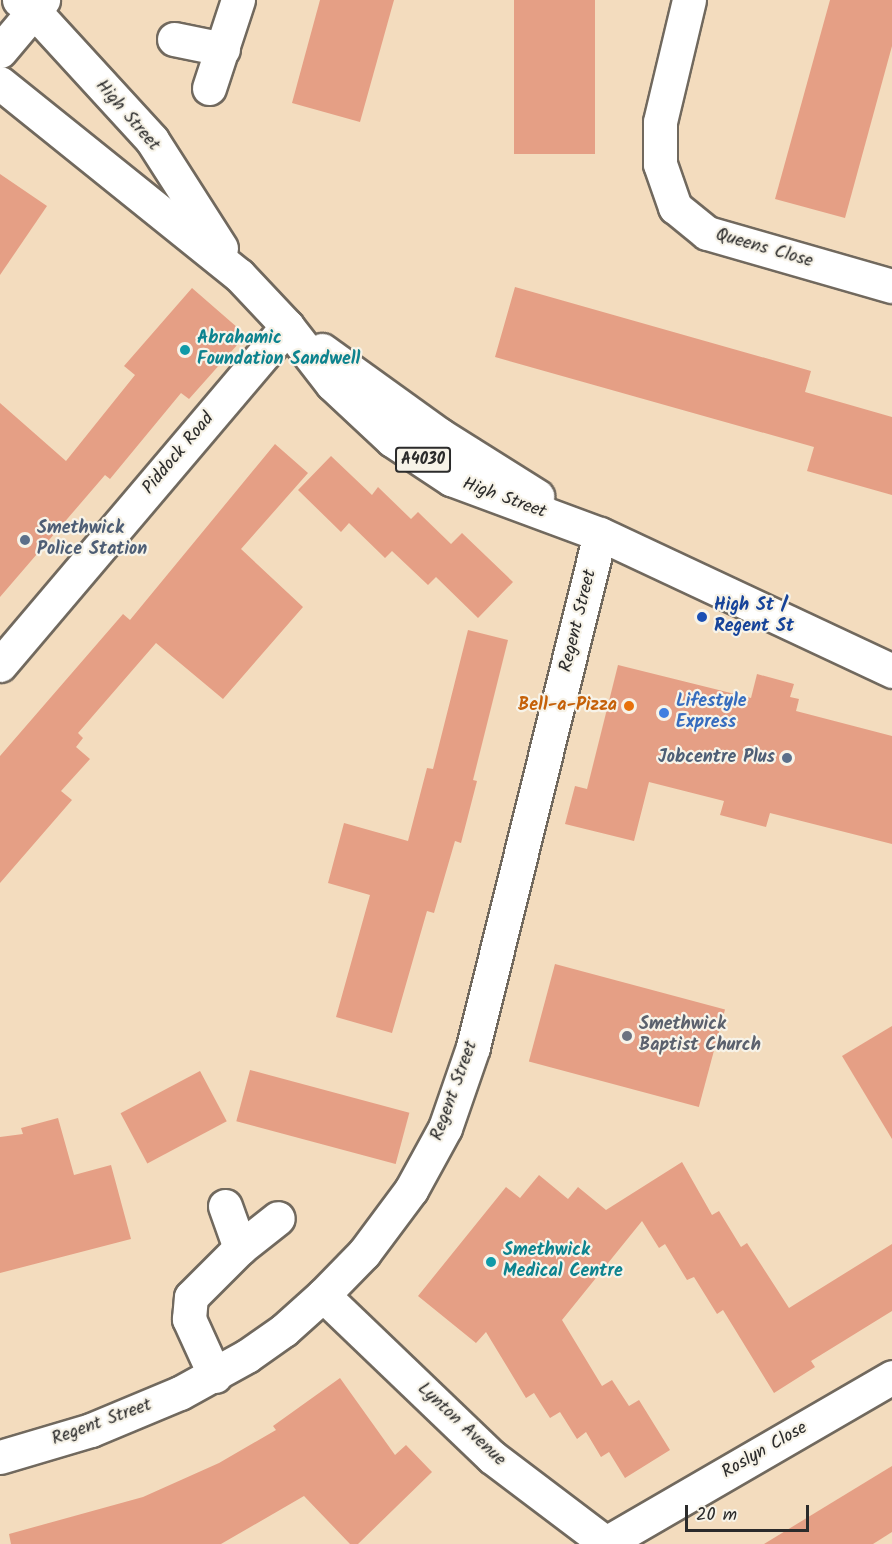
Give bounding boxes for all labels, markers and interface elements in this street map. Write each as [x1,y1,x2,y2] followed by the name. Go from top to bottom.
[90,76,164,156] street label: High Street
[713,225,815,273] street label: Queens Close
[197,329,360,372] place label: Abrahamic Foundation Sandwell
[178,343,192,357] marker: Abrahamic Foundation Sandwell
[139,409,219,499] street label: Piddock Road
[394,447,452,473] road number: A4030
[459,474,549,524] street label: High Street
[37,519,147,562] place label: Smethwick Police Station
[18,533,32,547] marker: Smethwick Police Station
[556,568,602,674] street label: Regent Street
[714,596,794,638] place label: High St / Regent St
[695,610,709,624] marker: High St / Regent St
[676,692,747,734] place label: Lifestyle Express
[518,695,617,717] place label: Bell-a-Pizza
[622,699,636,713] marker: Bell-a-Pizza
[657,706,671,720] marker: Lifestyle Express
[658,747,775,769] place label: Jobcentre Plus
[780,751,794,765] marker: Jobcentre Plus
[639,1015,761,1058] place label: Smethwick Baptist Church
[620,1029,634,1043] marker: Smethwick Baptist Church
[427,1038,483,1144] street label: Regent Street
[503,1241,623,1284] place label: Smethwick Medical Centre
[484,1255,498,1269] marker: Smethwick Medical Centre
[412,1379,510,1471] street label: Lynton Avenue
[49,1395,155,1451] street label: Regent Street
[718,1418,812,1484] street label: Roslyn Close
[688,1493,812,1531] scale bar
[696,1501,737,1530] text: 20 m

